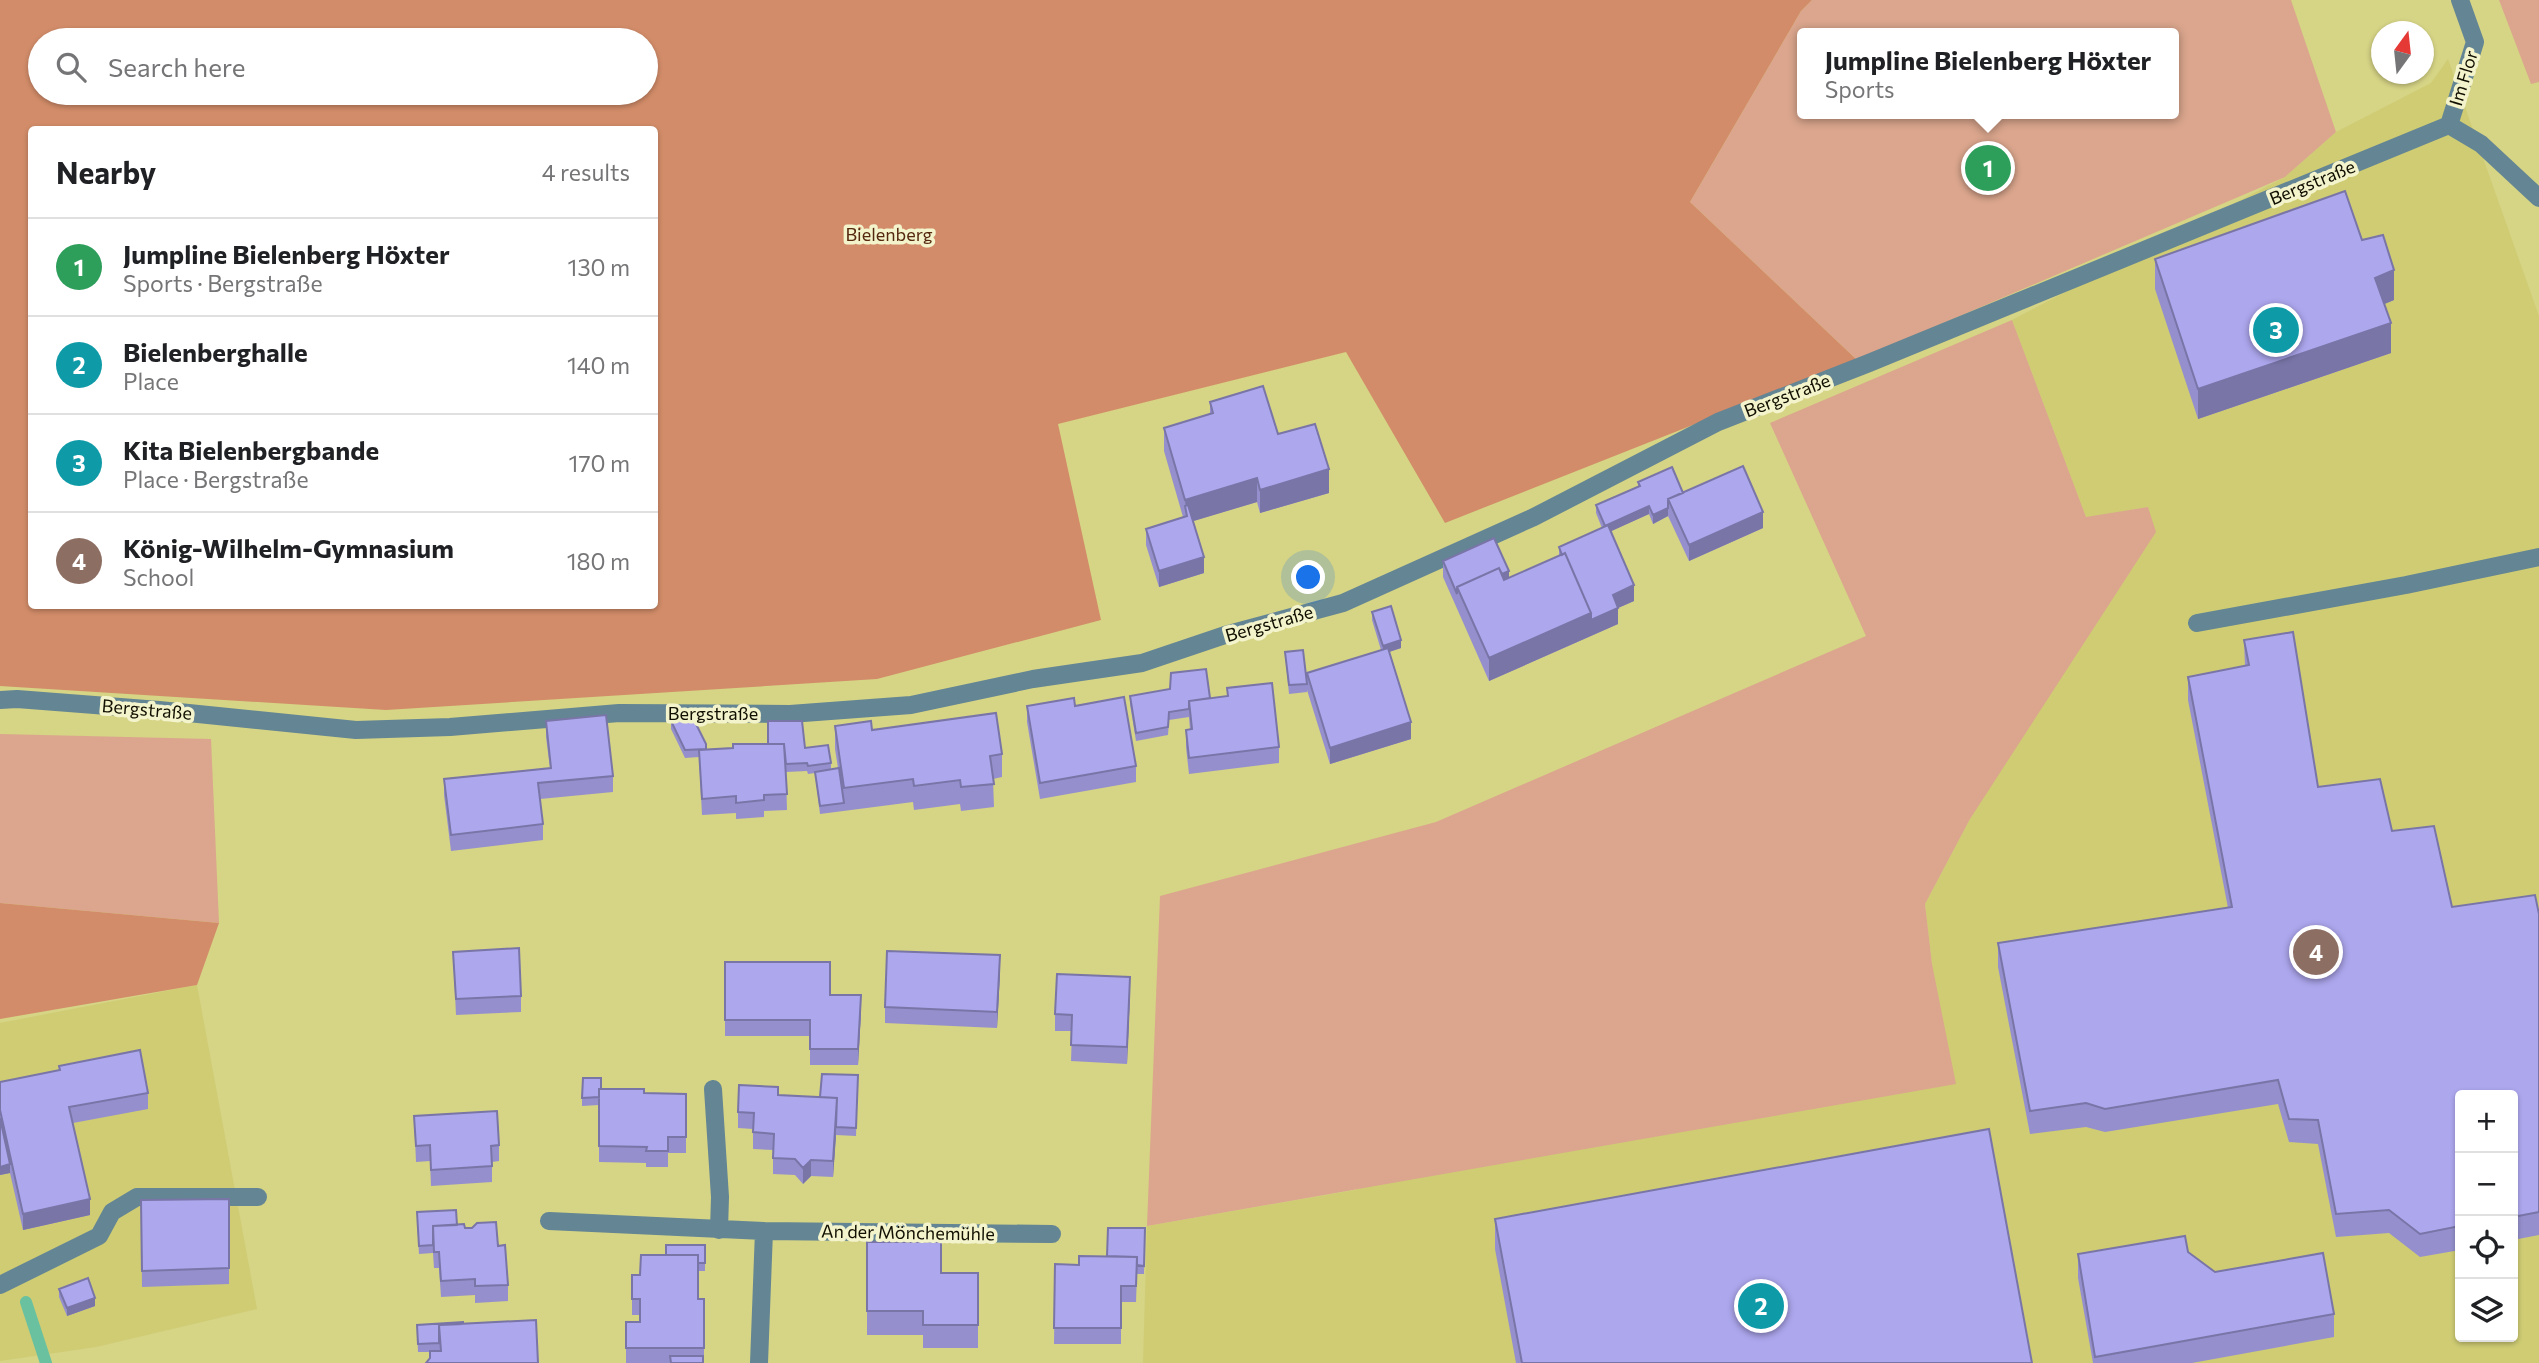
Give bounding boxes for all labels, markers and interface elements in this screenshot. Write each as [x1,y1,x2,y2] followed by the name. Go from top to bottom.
[2371,21,2434,84] north arrow
[28,28,658,105] search box
[1797,28,2179,119] popup
[1825,44,2151,75] text: Jumpline Bielenberg Höxter
[52,48,90,86] icon: search
[2444,48,2482,108] street label: Im Flor
[108,51,246,82] text: Search here
[1825,75,1895,103] text: Sports
[1965,142,2011,194] pin: 1
[56,153,156,190] text: Nearby
[2266,155,2358,209] street label: Bergstraße
[542,158,630,186] text: 4 results
[845,223,933,245] park label: Bielenberg
[123,238,450,269] text: Jumpline Bielenberg Höxter
[74,253,84,281] text: 1
[568,253,630,281] text: 130 m
[123,269,323,297] text: Sports · Bergstraße
[2253,304,2299,356] pin: 3
[123,336,308,367] text: Bielenberghalle
[72,351,86,379] text: 2
[567,351,630,379] text: 140 m
[123,367,179,395] text: Place
[1741,369,1833,421] street label: Bergstraße
[123,434,379,465] text: Kita Bielenbergbande
[72,449,86,477] text: 3
[569,449,630,477] text: 170 m
[123,465,309,493] text: Place · Bergstraße
[123,532,454,563] text: König-Wilhelm-Gymnasium
[72,547,86,575] text: 4
[567,547,630,575] text: 180 m
[1291,560,1325,594] your location
[123,563,194,591] text: School
[1223,600,1315,646] street label: Bergstraße
[101,694,193,724] street label: Bergstraße
[668,702,758,724] street label: Bergstraße
[2293,926,2339,978] pin: 4
[2455,1090,2518,1342] map controls
[2455,1090,2518,1153] button: +
[2455,1153,2518,1216] button: −
[2455,1216,2518,1279] button: locate
[821,1219,995,1245] street label: An der Mönchemühle
[2455,1279,2518,1342] button: layers
[1738,1280,1784,1332] pin: 2

